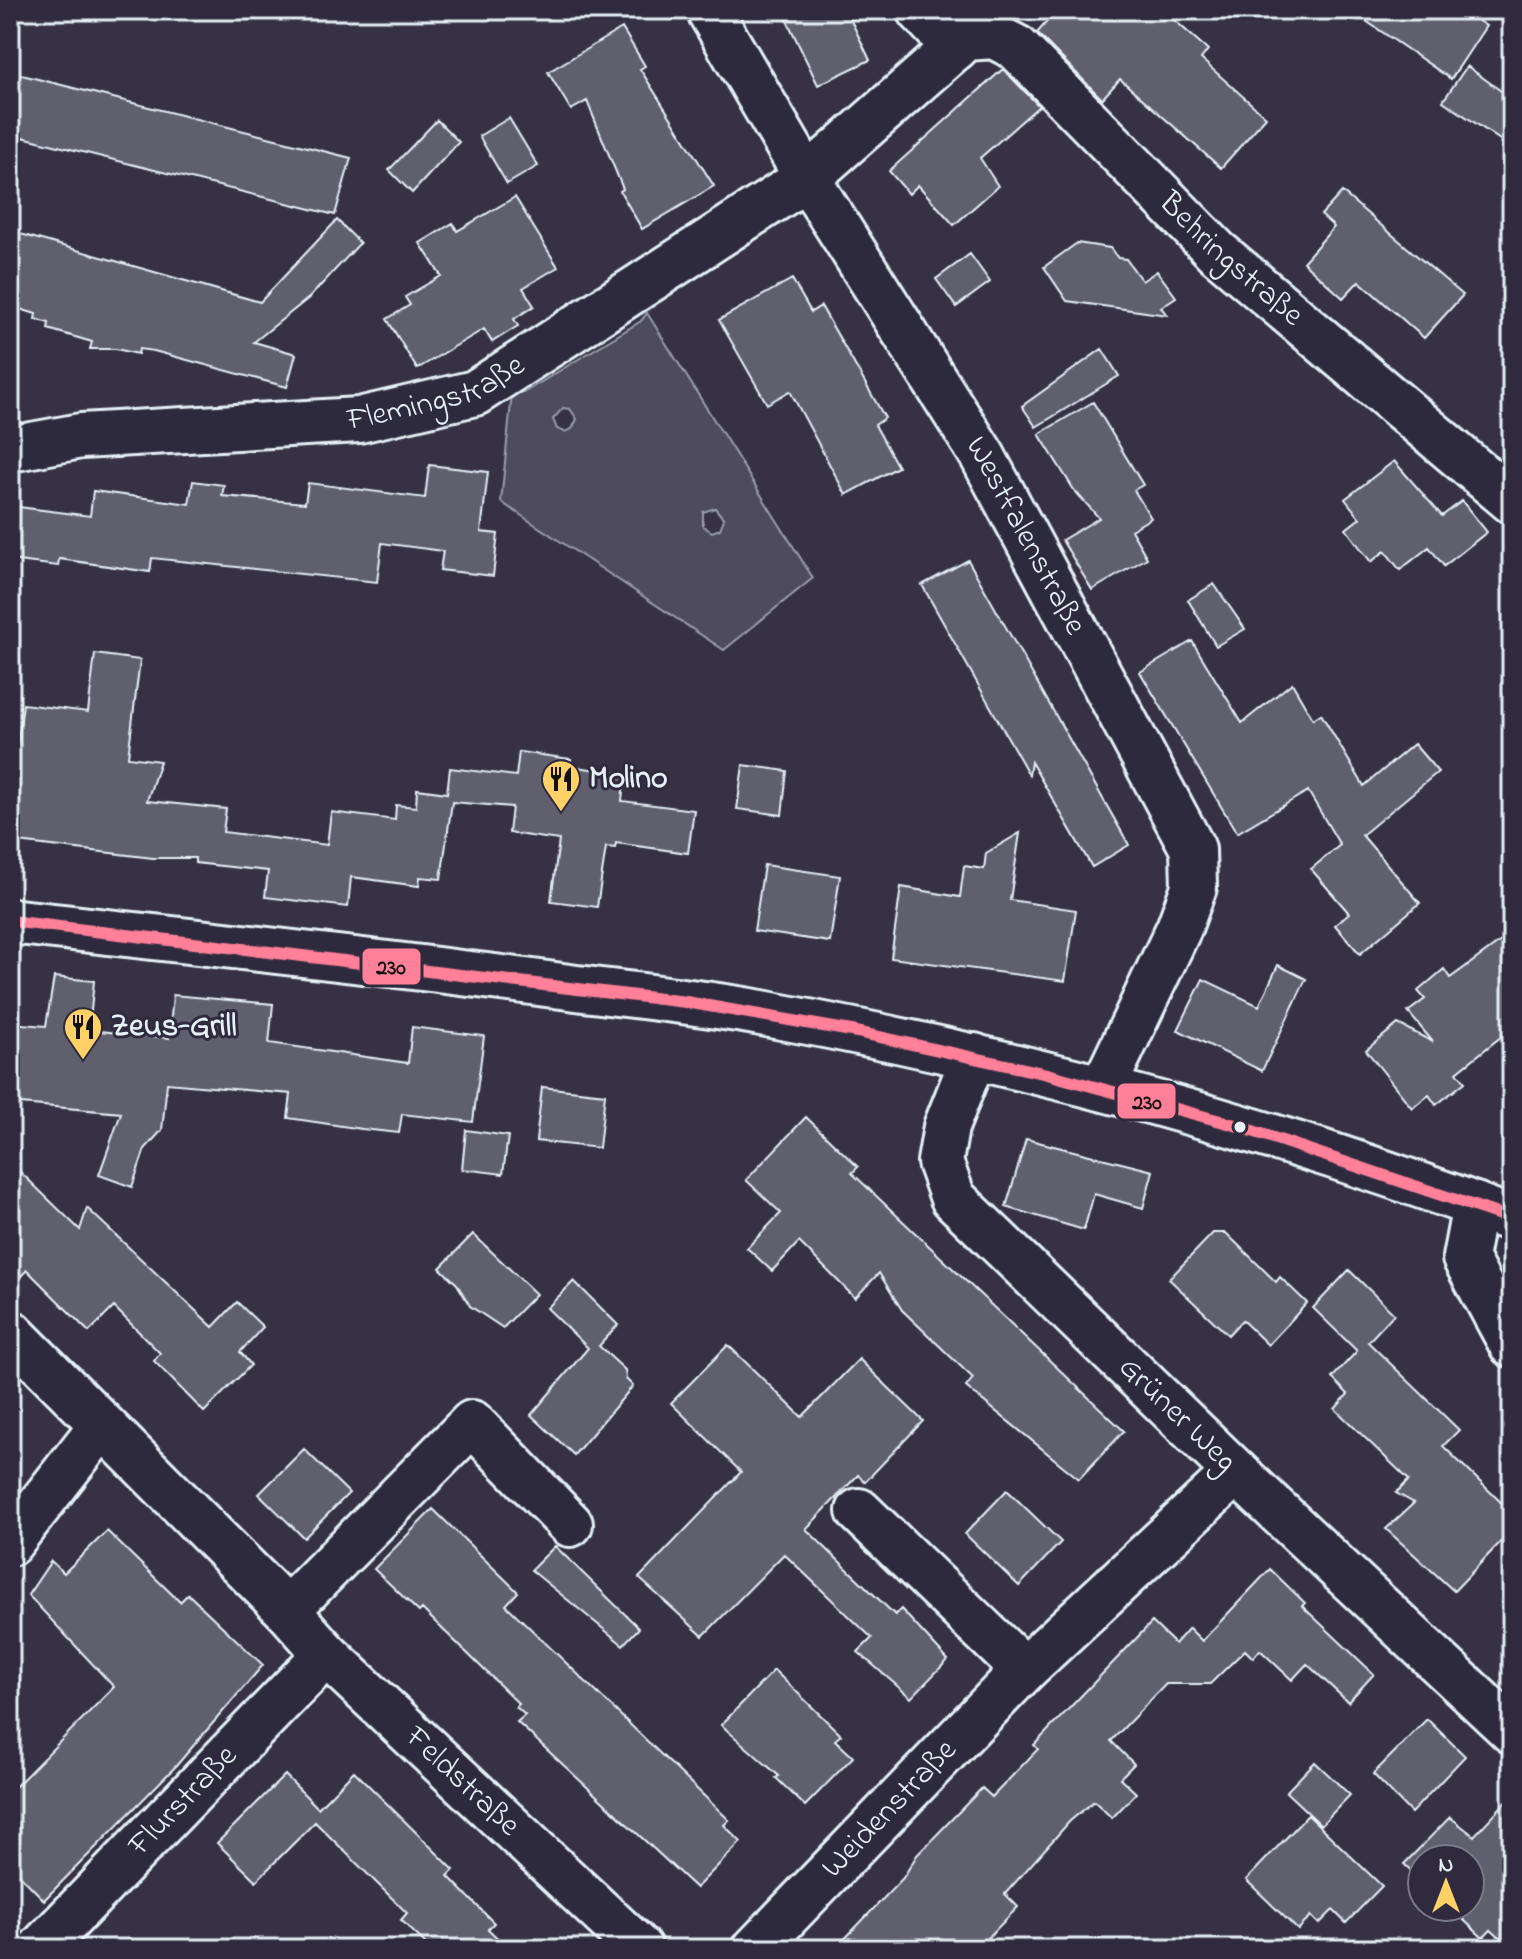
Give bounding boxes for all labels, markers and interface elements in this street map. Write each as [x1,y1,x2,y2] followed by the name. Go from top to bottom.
[1146,181,1314,339] street label: Behringstraße
[345,343,535,444] street label: Flemingstraße
[953,427,1098,644] street label: Westfalenstraße
[589,756,668,803] place label: Molino
[540,758,582,813] restaurant icon: Molino
[361,947,422,986] line badge: 230
[375,953,406,985] text: 230
[111,1004,237,1051] place label: Zeus-Grill
[62,1006,104,1061] restaurant icon: Zeus-Grill
[1116,1082,1177,1120] line badge: 230
[1131,1088,1162,1120] text: 230
[1232,1119,1248,1135] unlabelled marker
[1107,1346,1247,1484] street label: Grüner Weg
[393,1715,531,1849] street label: Feldstraße
[811,1728,969,1890] street label: Weidenstraße
[117,1734,249,1868] street label: Flurstraße
[1406,1843,1486,1923] north arrow
[1439,1850,1453,1882] text: N

